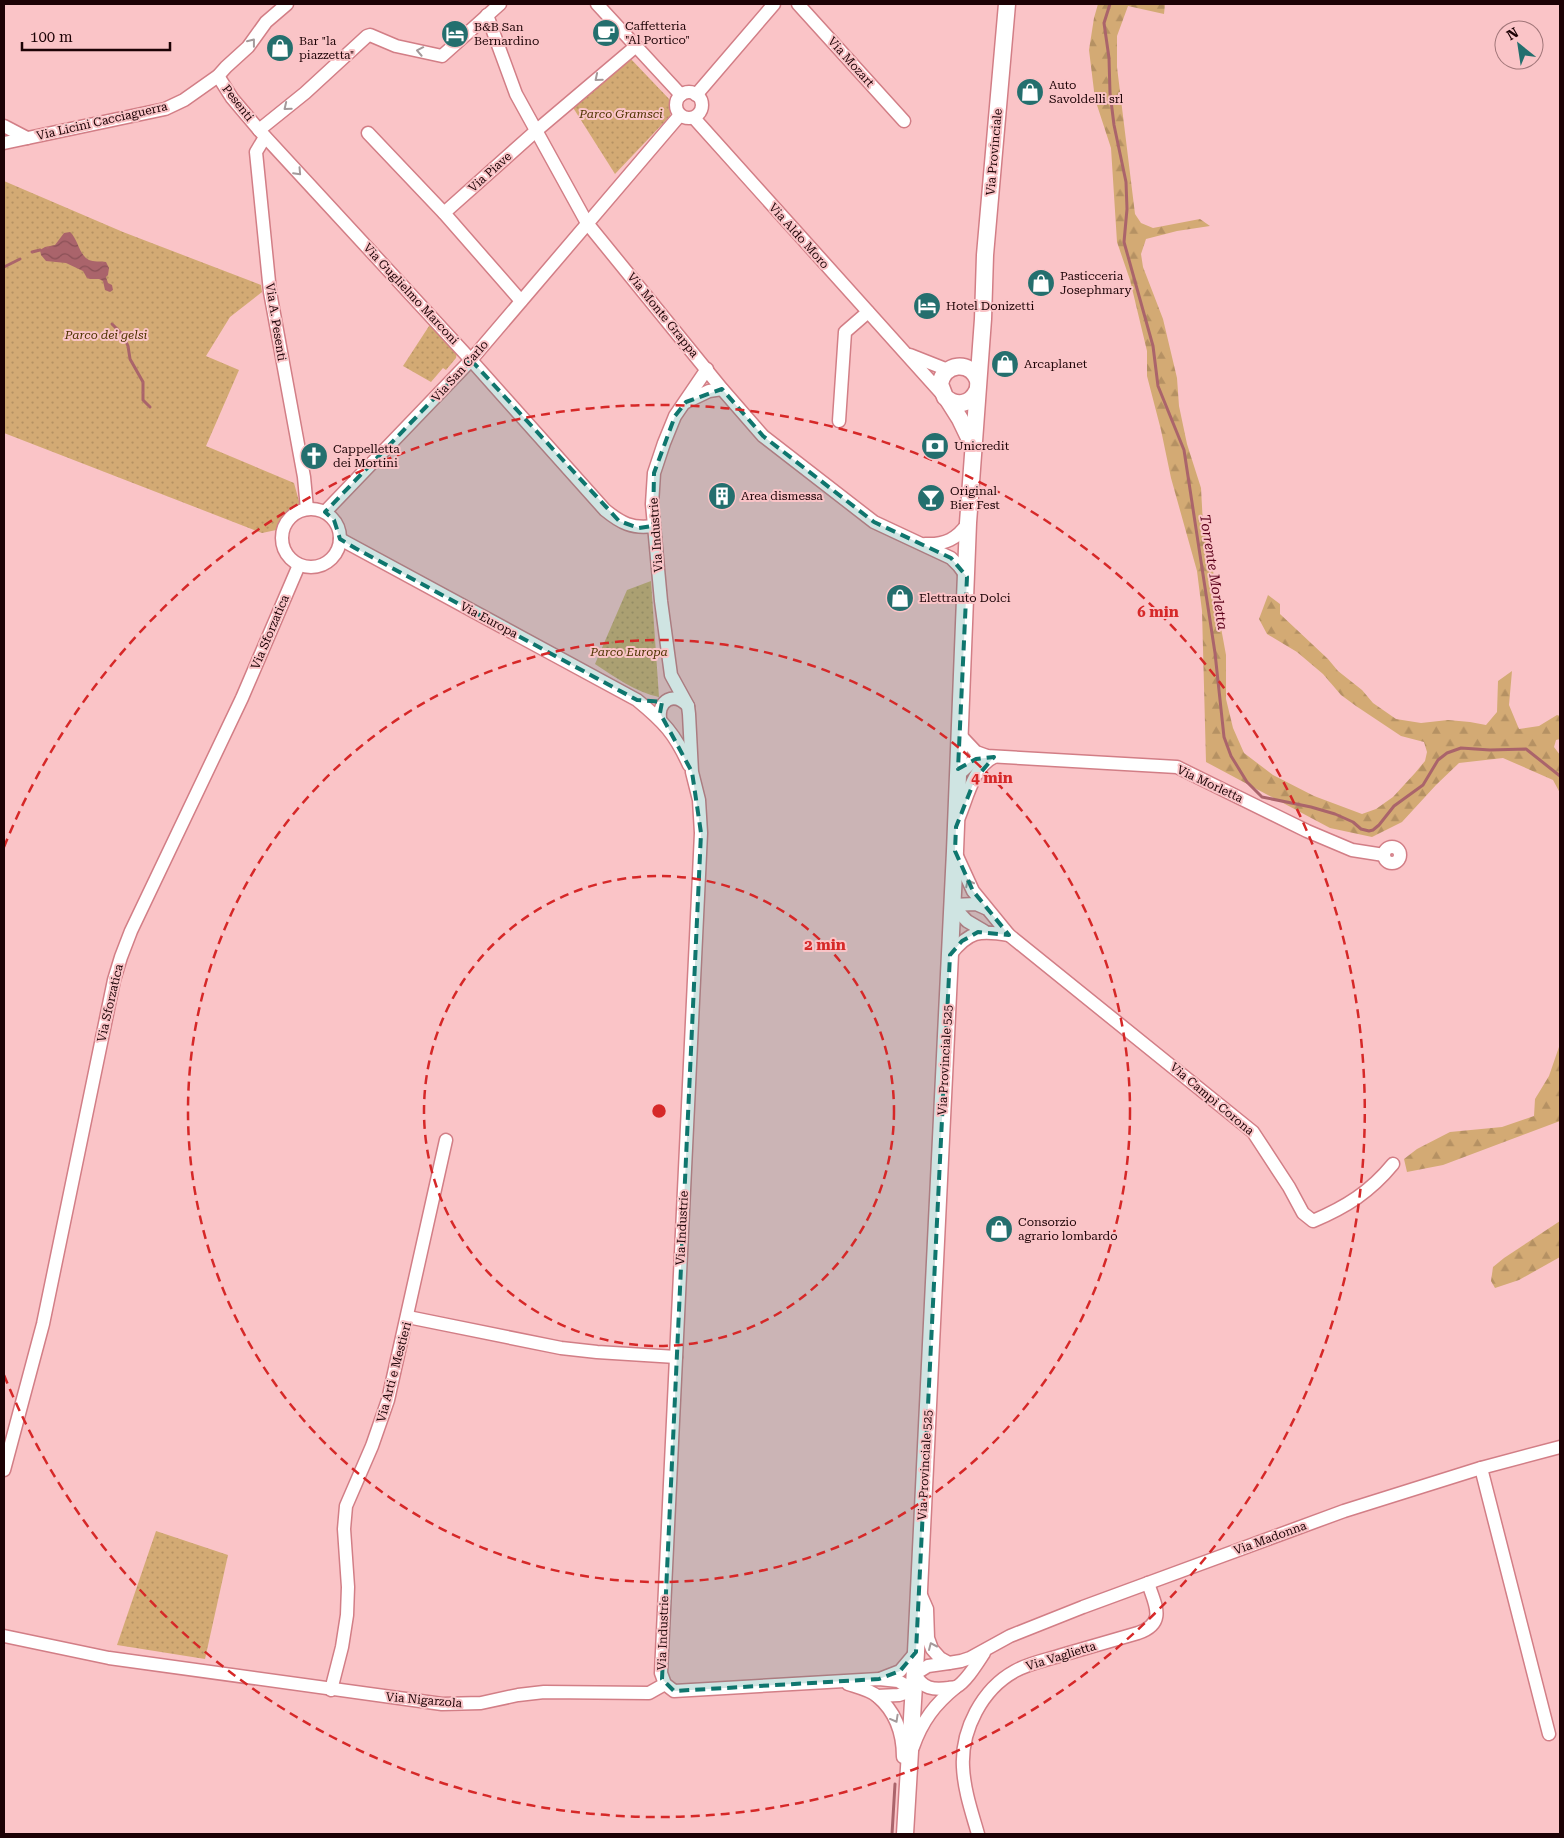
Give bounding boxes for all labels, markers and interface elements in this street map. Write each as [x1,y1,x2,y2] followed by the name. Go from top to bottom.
[591,18,621,48] cafe icon: Caffetteria "Al Portico"
[440,19,470,49] hotel icon: B&B San Bernardino
[625,19,690,47] place label: Caffetteria "Al Portico"
[22,20,170,52] scale bar
[474,20,539,48] place label: B&B San Bernardino
[1494,20,1544,70] north arrow
[1504,24,1521,43] text: N
[30,28,73,46] text: 100 m
[265,33,295,63] shop icon: Bar "la piazzetta"
[299,34,354,62] place label: Bar "la piazzetta"
[825,34,877,90] street label: Via Mozart
[246,38,255,48] one-way arrow
[415,46,424,57] one-way arrow
[595,72,604,81] one-way arrow
[1015,77,1045,107] shop icon: Auto Savoldelli srl
[1049,78,1124,106] place label: Auto Savoldelli srl
[219,82,257,124] street label: Pesenti
[35,99,169,143] street label: Via Licini Cacciaguerra
[284,102,293,110] one-way arrow
[578,107,663,121] park label: Parco Gramsci
[983,108,1005,196] street label: Via Provinciale
[466,149,515,195] street label: Via Piave
[292,167,301,176] one-way arrow
[766,200,832,272] street label: Via Aldo Moro
[361,241,462,348] street label: Via Guglielmo Marconi
[1026,268,1056,298] shop icon: Pasticceria Josephmary
[1060,269,1132,297] place label: Pasticceria Josephmary
[625,270,702,361] street label: Via Monte Grappa
[263,282,289,362] street label: Via A. Pesenti
[912,291,942,321] hotel icon: Hotel Donizetti
[946,299,1034,313] place label: Hotel Donizetti
[64,328,148,342] park label: Parco dei gelsi
[429,337,491,405] street label: Via San Carlo
[990,349,1020,379] shop icon: Arcaplanet
[1024,357,1088,371] place label: Arcaplanet
[920,431,950,461] bank icon: Unicredit
[954,439,1010,453] place label: Unicredit
[299,441,329,471] church icon: Cappelletta dei Mortini
[333,442,400,470] place label: Cappelletta dei Mortini
[707,481,737,511] building icon: Area dismessa
[916,483,946,513] bar icon: Original Bier Fest
[950,484,1000,512] place label: Original Bier Fest
[741,489,823,503] place label: Area dismessa
[646,497,666,573] street label: Via Industrie
[1197,513,1231,631] water label: Torrente Morletta
[885,583,915,613] shop icon: Elettrauto Dolci
[919,591,1011,605] place label: Elettrauto Dolci
[248,592,292,671] street label: Via Sforzatica
[458,599,521,641] street label: Via Europa
[1137,603,1179,621] text: 6 min
[589,645,668,659] park label: Parco Europa
[1175,763,1246,806] street label: Via Morletta
[971,769,1013,787] text: 4 min
[965,879,975,888] one-way arrow
[804,936,846,954] text: 2 min
[94,962,126,1043] street label: Via Sforzatica
[935,1004,955,1116] street label: Via Provinciale 525
[1167,1060,1257,1138] street label: Via Campi Corona
[650,1102,668,1120] centre of rings
[673,1190,691,1266] street label: Via Industrie
[984,1214,1014,1244] shop icon: Consorzio agrario lombardo
[1018,1215,1118,1243] place label: Consorzio agrario lombardo
[374,1320,414,1424] street label: Via Arti e Mestieri
[915,1409,935,1521] street label: Via Provinciale 525
[1232,1518,1309,1558] street label: Via Madonna
[655,1595,671,1671] street label: Via Industrie
[1024,1639,1098,1673] street label: Via Vaglietta
[927,1642,938,1651] one-way arrow
[385,1690,463,1710] street label: Via Nigarzola
[889,1714,899,1723] one-way arrow

